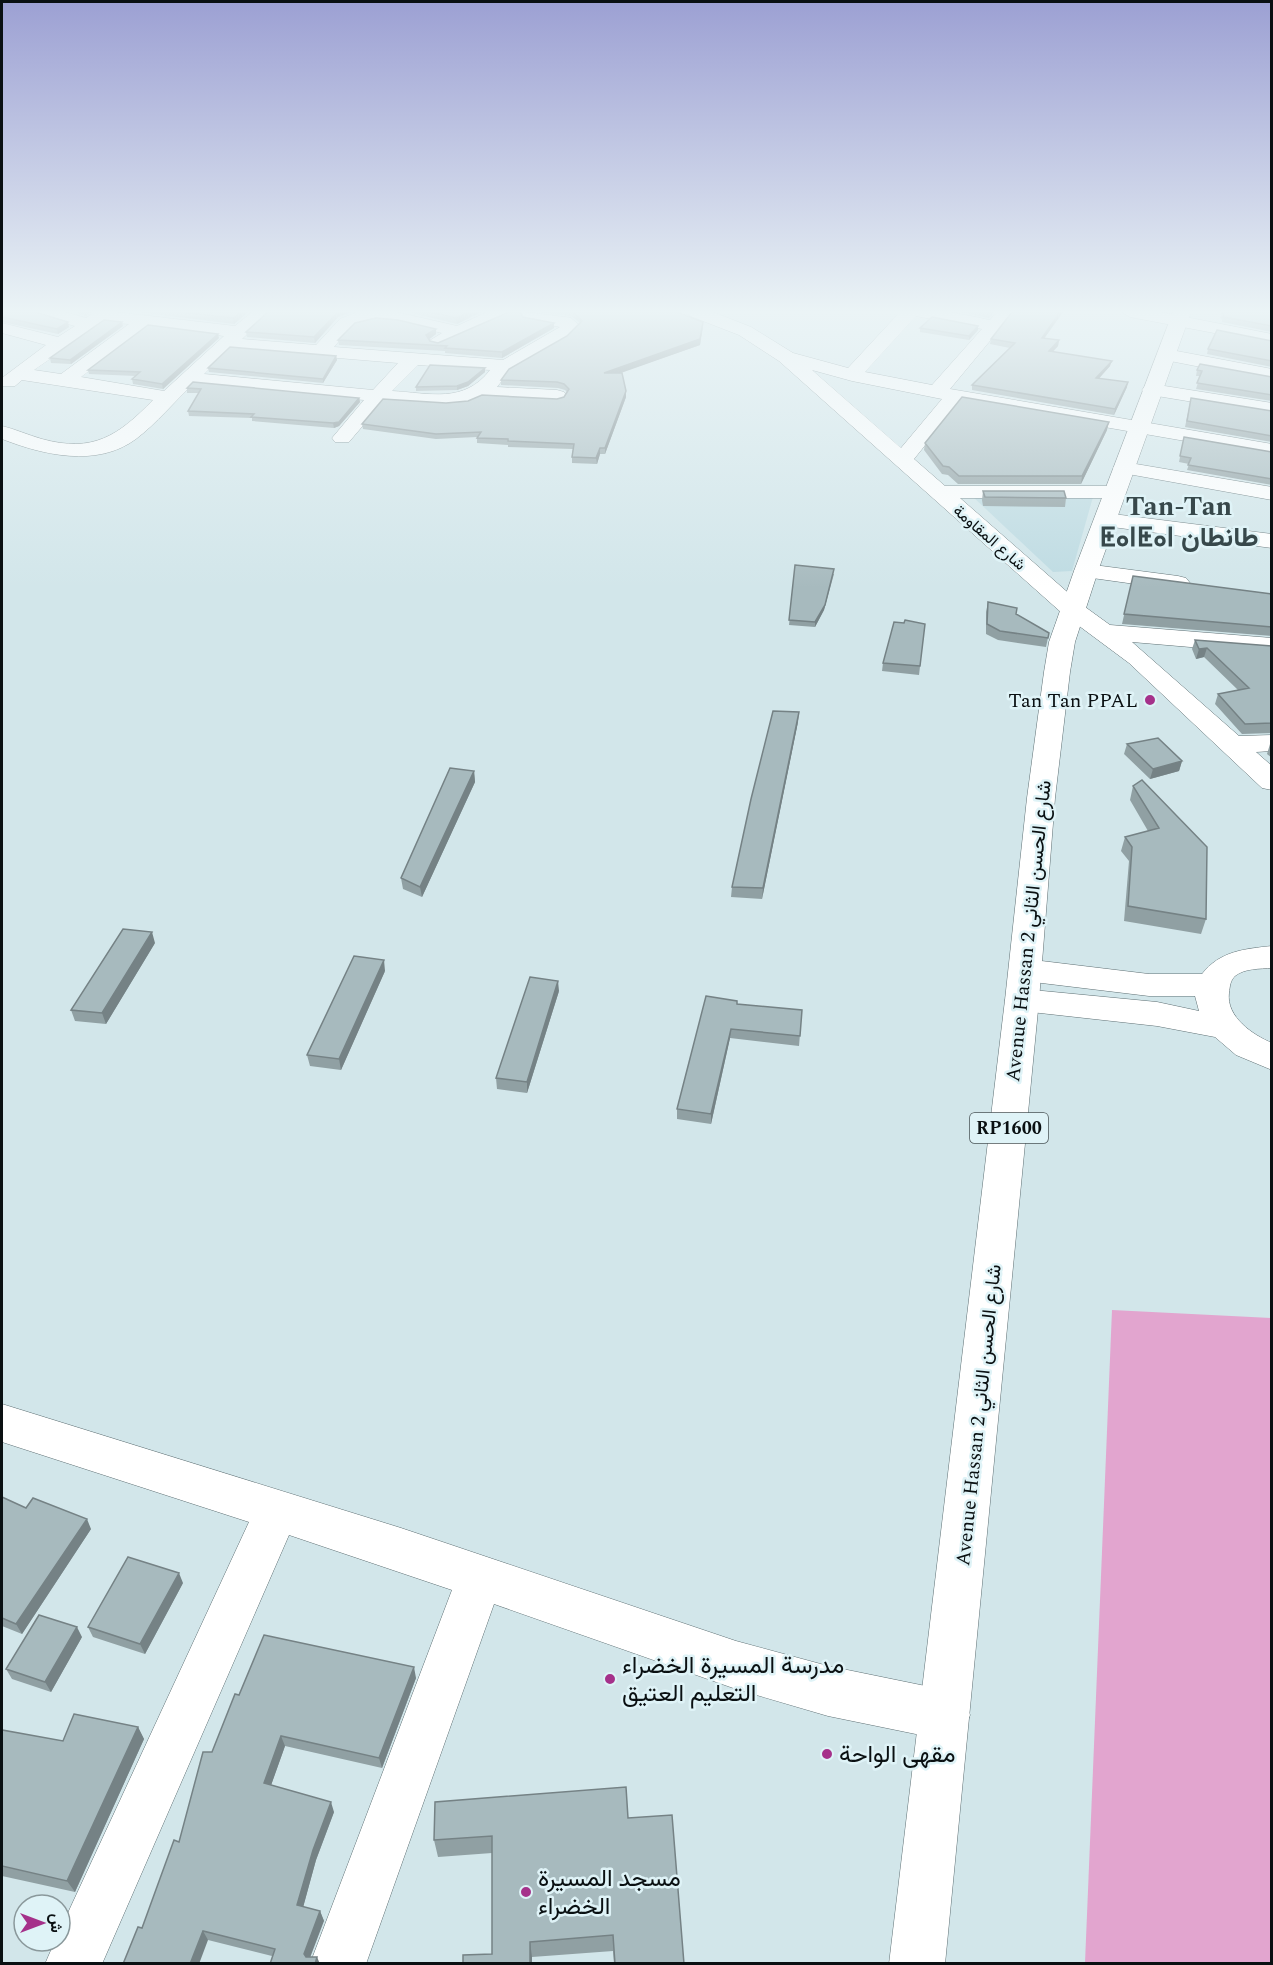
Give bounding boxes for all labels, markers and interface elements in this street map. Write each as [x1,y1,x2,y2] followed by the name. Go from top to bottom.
[1099,486,1259,559] district label: Tan-Tan ⵟⴰⵏⵟⴰⵏ طانطان
[948,499,1031,576] street label: شارع المقاومة
[1008,686,1138,716] place label: Tan Tan PPAL
[1143,693,1157,707] marker: Tan Tan PPAL
[998,779,1061,1083] street label: Avenue Hassan 2 شارع الحسن الثاني
[970,1113,1048,1143] road number: RP1600
[948,1263,1011,1567] street label: Avenue Hassan 2 شارع الحسن الثاني
[622,1648,844,1712] place label: مدرسة المسيرة الخضراء التعليم العتيق
[603,1672,617,1686] marker: مدرسة المسيرة الخضراء التعليم العتيق
[839,1737,955,1773] place label: مقهى الواحة
[820,1747,834,1761] marker: مقهى الواحة
[538,1861,681,1925] place label: مسجد المسيرة الخضراء
[519,1885,533,1899] marker: مسجد المسيرة الخضراء
[12,1893,72,1953] north arrow
[44,1913,68,1933] text: ش

